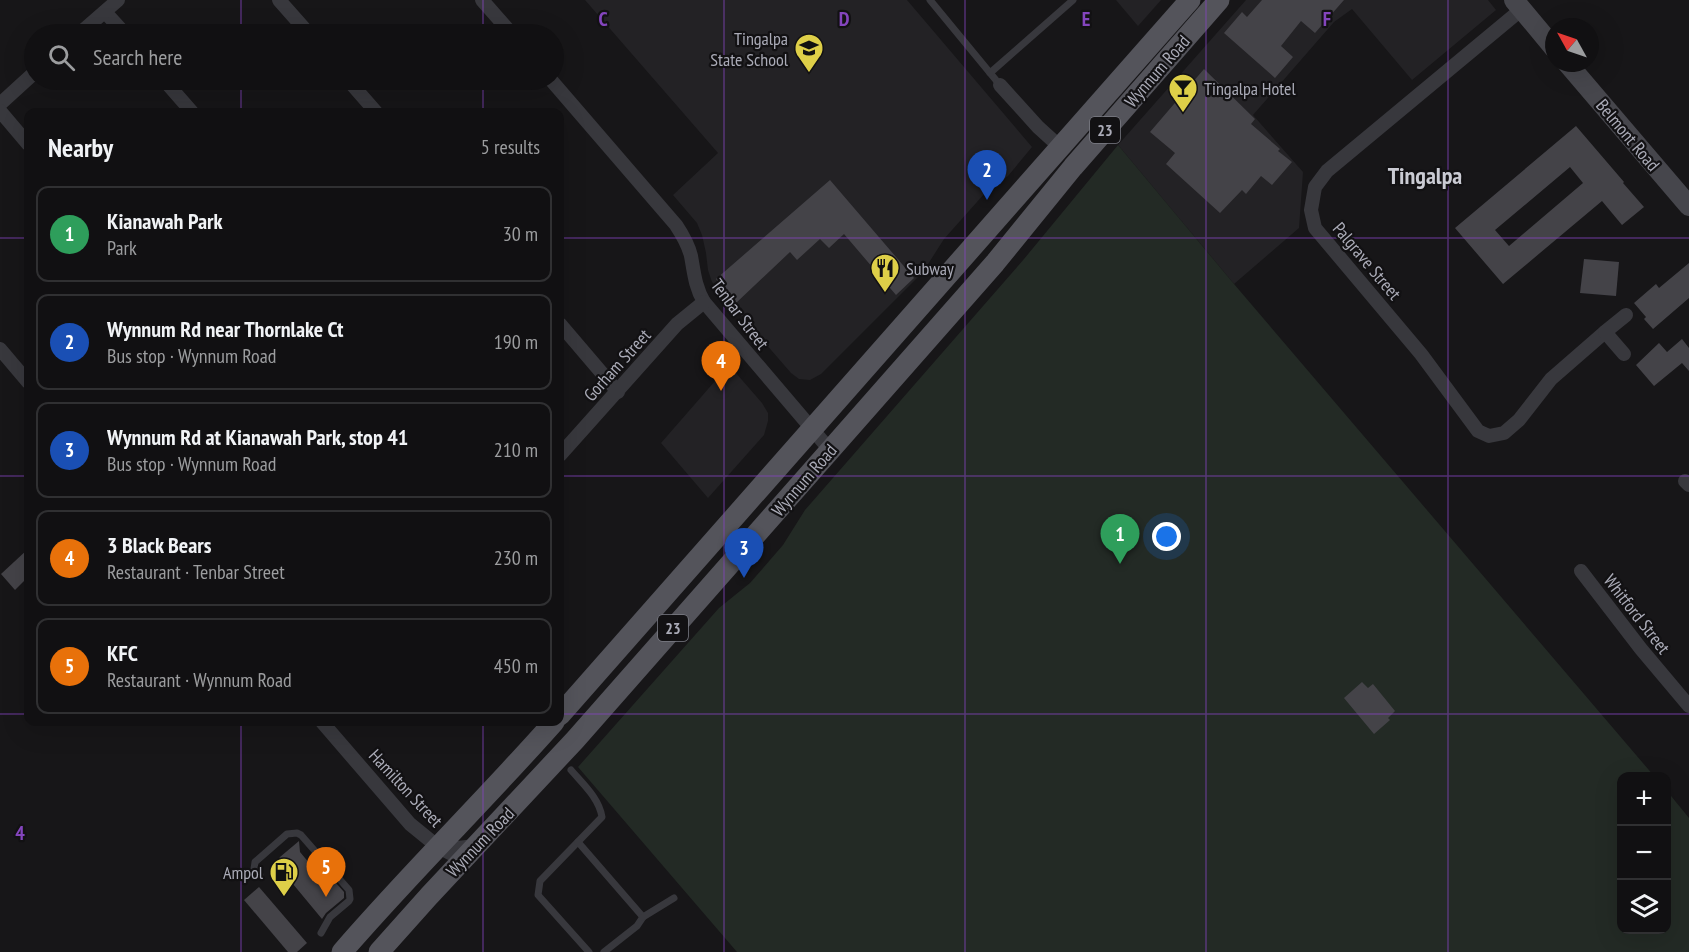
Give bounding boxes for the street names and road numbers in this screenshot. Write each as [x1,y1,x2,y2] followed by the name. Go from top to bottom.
[1119,30,1195,112] street label: Wynnum Road
[1591,94,1665,176] street label: Belmont Road
[1090,117,1120,143] road number: 23
[1328,217,1406,305] street label: Palgrave Street
[706,274,774,354] street label: Tenbar Street
[579,324,656,406] street label: Gorham Street
[766,439,842,521] street label: Wynnum Road
[1599,570,1675,659] street label: Whitford Street
[658,615,688,641] road number: 23
[364,744,448,832] street label: Hamilton Street
[441,802,519,882] street label: Wynnum Road

